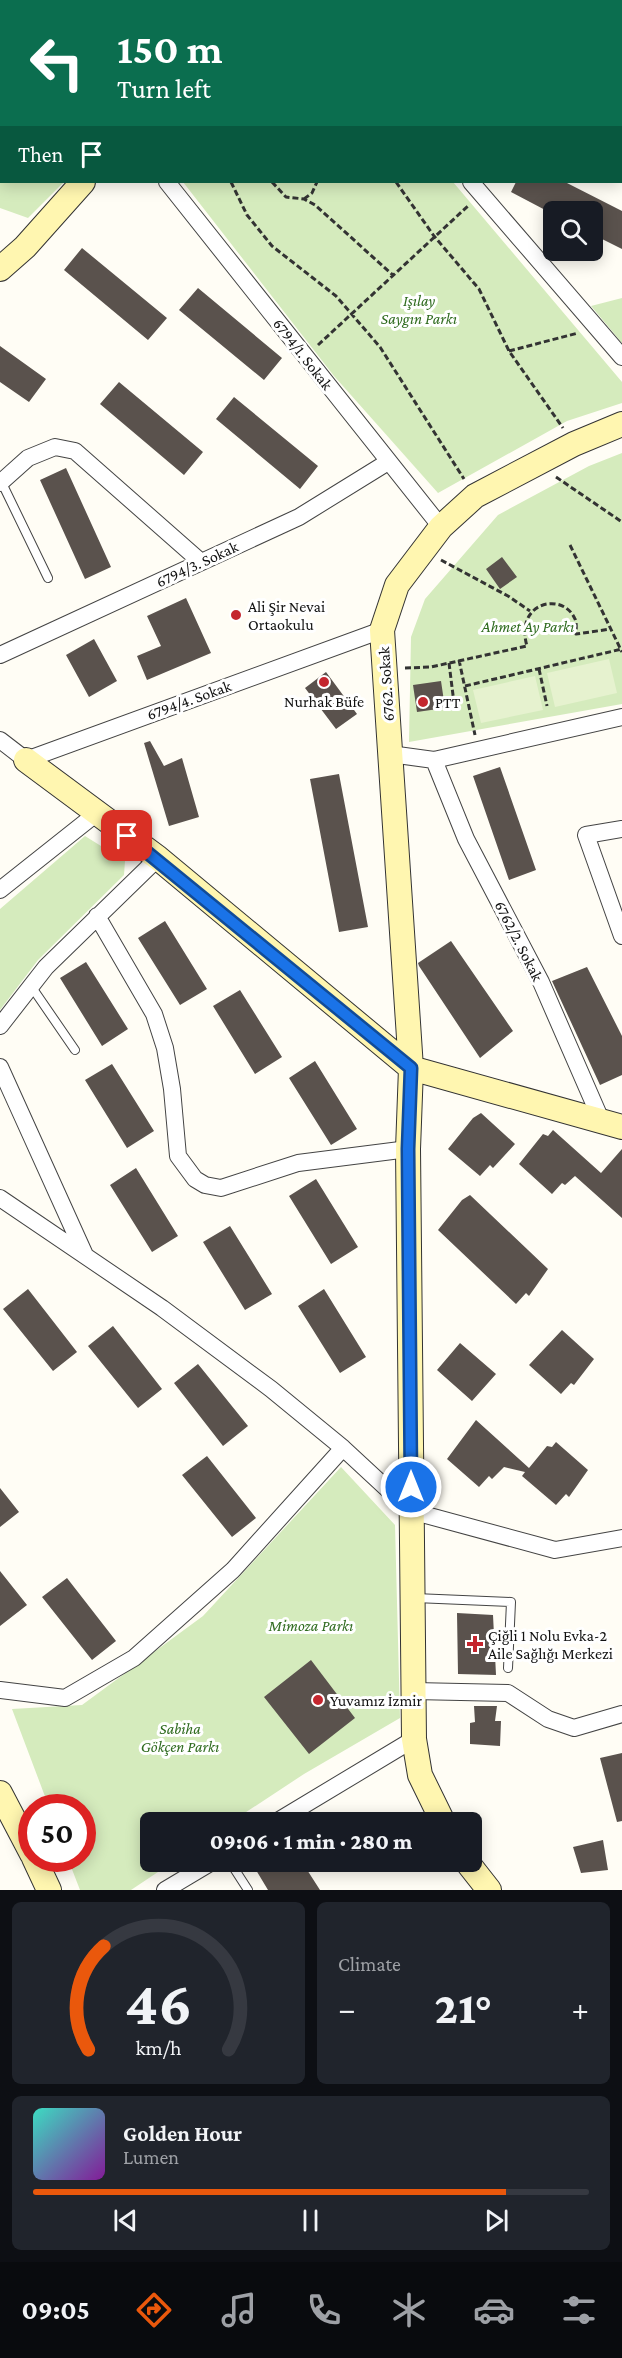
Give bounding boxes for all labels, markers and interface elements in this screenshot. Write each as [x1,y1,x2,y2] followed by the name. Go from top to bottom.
[18,24,96,102] icon: left
[117,25,222,72] text: 150 m
[117,74,211,104] text: Turn left
[75,138,108,171] icon: arrive
[18,142,63,167] text: Then
[543,201,603,261] map controls
[543,201,603,261] button: search
[381,292,457,328] park label: Işılay Saygın Parkı
[270,315,336,393] street label: 6794/1. Sokak
[153,537,241,590] street label: 6794/3. Sokak
[248,598,325,633] place label: Ali Şir Nevai Ortaokulu
[229,608,243,622] marker: Ali Şir Nevai Ortaokulu
[481,618,574,636] park label: Ahmet Ay Parkı
[375,646,397,722] street label: 6762. Sokak
[317,675,331,689] marker: Nurhak Büfe
[145,677,234,723] street label: 6794/4. Sokak
[284,693,364,710] place label: Nurhak Büfe
[435,694,461,711] place label: PTT
[416,695,430,709] marker: PTT
[101,810,152,861] pin
[110,819,143,852] icon: arrive
[491,898,547,984] street label: 6762/2. Sokak
[379,1455,443,1519] position arrow
[268,1617,353,1634] park label: Mimoza Parkı
[488,1627,613,1663] place label: Çiğli 1 Nolu Evka-2 Aile Sağlığı Merkezi
[466,1635,484,1653] marker: Çiğli 1 Nolu Evka-2 Aile Sağlığı Merkezi
[330,1692,422,1709] place label: Yuvamız İzmir
[311,1693,325,1707] marker: Yuvamız İzmir
[141,1720,219,1756] park label: Sabiha Gökçen Parkı
[18,1794,96,1872] speed limit sign: 50
[210,1829,412,1854] text: 09:06 · 1 min · 280 m
[338,1953,401,1975] text: Climate
[125,1968,192,2037] text: 46
[435,1983,492,2033] text: 21°
[338,1990,355,2027] text: −
[572,1990,589,2027] text: +
[135,2036,182,2060] text: km/h
[123,2121,242,2146] text: Golden Hour
[123,2146,179,2168] text: Lumen
[109,2204,142,2237] icon: previous
[294,2204,327,2237] icon: pause
[480,2204,513,2237] icon: next
[133,2289,175,2331] icon: directions
[218,2289,260,2331] icon: music
[303,2289,345,2331] icon: phone
[388,2289,430,2331] icon: climate
[473,2289,515,2331] icon: car
[558,2289,600,2331] icon: filters
[22,2295,90,2325] text: 09:05

